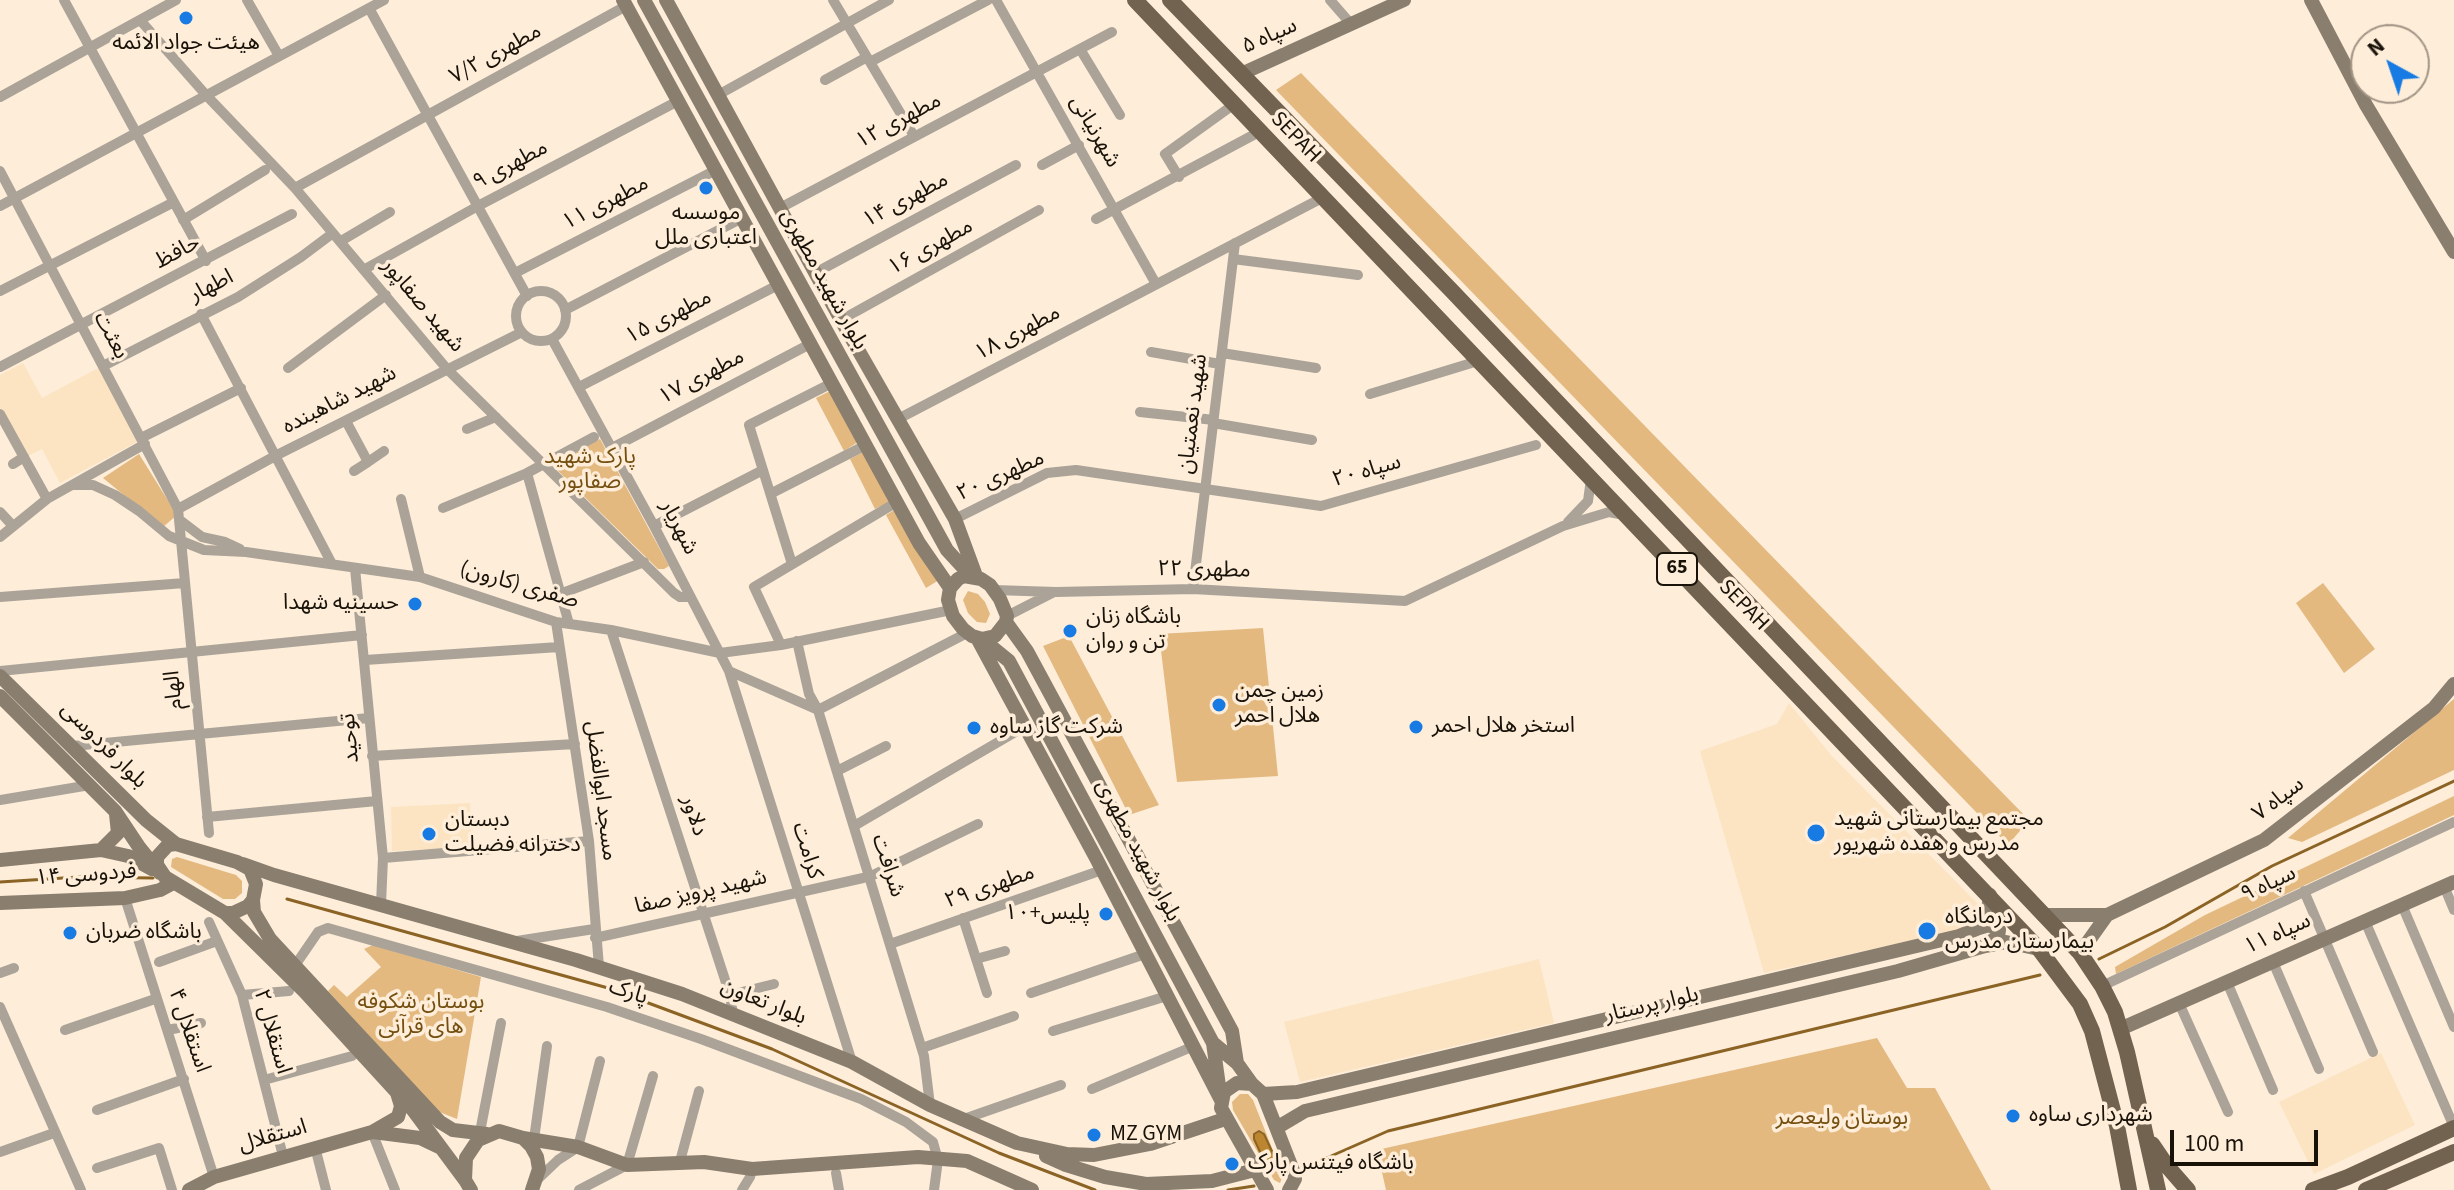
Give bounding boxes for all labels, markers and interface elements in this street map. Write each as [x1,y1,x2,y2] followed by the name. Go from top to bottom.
[177,9,195,27] marker: هیئت جواد الائمه
[1238,13,1302,61] street label: سپاه ۵
[445,19,547,91] street label: مطهری ۷/۲
[2350,24,2430,104] north arrow
[2360,30,2392,64] text: N
[112,31,260,57] place label: هیئت جواد الائمه
[852,88,946,156] street label: مطهری ۱۲
[1063,91,1125,173] street label: شهرنیانی
[1264,107,1326,169] street label: SEPAH
[469,135,553,197] street label: مطهری ۹
[859,167,953,235] street label: مطهری ۱۴
[558,171,654,237] street label: مطهری ۱۱
[697,179,715,197] marker: موسسه اعتباری ملل
[655,201,757,252] place label: موسسه اعتباری ملل
[773,205,873,355] street label: بلوار شهید مطهری
[884,214,978,282] street label: مطهری ۱۶
[151,230,205,276] street label: حافظ
[375,254,469,358] street label: شهید صفاپور
[186,265,238,309] street label: اطهار
[621,285,717,351] street label: مطهری ۱۵
[971,300,1065,368] street label: مطهری ۱۸
[87,308,133,364] street label: بعثت
[655,344,749,412] street label: مطهری ۱۷
[1174,352,1214,476] street label: شهید نعمتیان
[278,361,402,441] street label: شهید شاهبنده
[544,445,636,496] park label: پارک شهید صفاپور
[953,446,1049,508] street label: مطهری ۲۰
[1330,450,1404,494] street label: سپاه ۲۰
[653,496,703,560] street label: شهریار
[1657,553,1697,585] road number: 65
[457,556,581,616] street label: صفری (کارون)
[1157,557,1251,585] street label: مطهری ۲۲
[1712,575,1774,637] street label: SEPAH
[283,591,399,617] place label: حسینیه شهدا
[406,595,424,613] marker: حسینیه شهدا
[1086,605,1181,656] place label: باشگاه زنان تن و روان
[1061,622,1079,640] marker: باشگاه زنان تن و روان
[160,669,190,711] street label: الهام
[1235,679,1324,730] place label: زمین چمن هلال احمر
[1210,696,1228,714] marker: زمین چمن هلال احمر
[54,697,152,795] street label: بلوار فردوسی
[336,712,366,764] street label: توحید
[1432,714,1575,740] place label: استخر هلال احمر
[990,715,1123,741] place label: شرکت گاز ساوه
[1407,718,1425,736] marker: استخر هلال احمر
[965,719,983,737] marker: شرکت گاز ساوه
[578,720,622,862] street label: مسجد ابوالفضل
[2248,772,2310,828] street label: سپاه ۷
[1088,775,1186,927] street label: بلوار شهید مطهری
[674,792,712,840] street label: دلاور
[1834,807,2044,858] place label: مجتمع بیمارستانی شهید مدرس و هفده شهریور
[445,808,581,860] place label: دبستان دخترانه فضیلت
[785,819,827,883] street label: کرامت
[1805,822,1827,844] marker: مجتمع بیمارستانی شهید مدرس و هفده شهریور
[420,825,438,843] marker: دبستان دخترانه فضیلت
[864,831,910,901] street label: شرافت
[35,859,137,893] street label: فردوسی ۱۴
[942,860,1038,916] street label: مطهری ۲۹
[2237,861,2301,909] street label: سپاه ۹
[632,865,770,921] street label: شهید پرویز صفا
[1005,901,1090,927] place label: پلیس+۱۰
[1097,905,1115,923] marker: پلیس+۱۰
[1945,905,2094,956] place label: درمانگاه بیمارستان مدرس
[2241,909,2315,961] street label: سپاه ۱۱
[86,920,202,946] place label: باشگاه ضربان
[1916,920,1938,942] marker: درمانگاه بیمارستان مدرس
[61,924,79,942] marker: باشگاه ضربان
[605,974,651,1012] street label: پارک
[716,974,810,1032] street label: بلوار تعاون
[1603,982,1701,1030] street label: بلوار پرستار
[161,986,215,1076] street label: استقلال ۴
[246,987,296,1077] street label: استقلال ۲
[358,990,484,1042] park label: بوستان شکوفه های قرآنی
[2029,1103,2153,1129] place label: شهرداری ساوه
[1776,1106,1908,1132] park label: بوستان ولیعصر
[2004,1107,2022,1125] marker: شهرداری ساوه
[2174,1114,2322,1164] scale bar
[236,1115,310,1159] street label: استقلال
[1110,1122,1182,1148] place label: MZ GYM
[1085,1126,1103,1144] marker: MZ GYM
[2184,1126,2244,1161] text: 100 m
[1248,1151,1414,1177] place label: باشگاه فیتنس پارک
[1223,1155,1241,1173] marker: باشگاه فیتنس پارک

